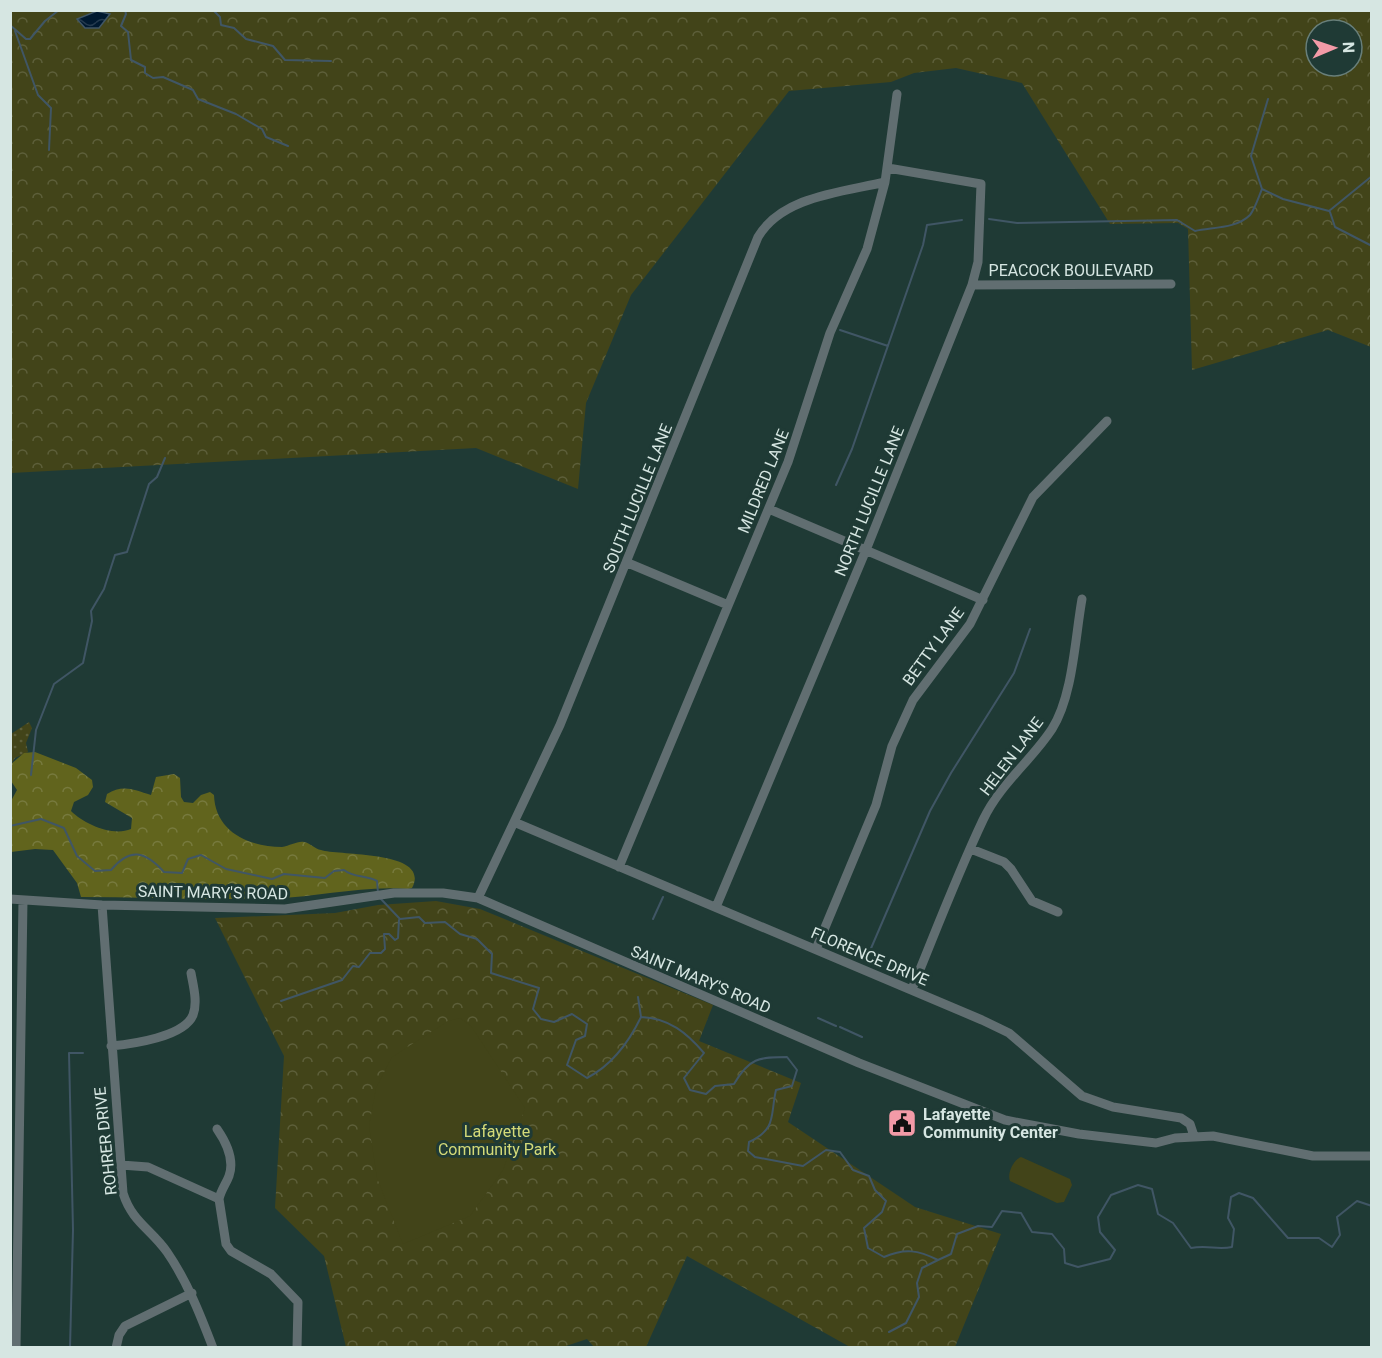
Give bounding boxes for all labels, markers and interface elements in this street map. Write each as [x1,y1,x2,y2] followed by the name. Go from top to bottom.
[1304,18,1364,78] north arrow
[1339,42,1358,53] text: N
[989,261,1153,280] street label: PEACOCK BOULEVARD
[599,421,676,576] street label: SOUTH LUCILLE LANE
[831,423,908,579] street label: NORTH LUCILLE LANE
[734,426,793,536] street label: MILDRED LANE
[899,604,968,689] street label: BETTY LANE
[976,713,1047,799] street label: HELEN LANE
[138,882,288,903] street label: SAINT MARY'S ROAD
[808,923,931,990] street label: FLORENCE DRIVE
[628,941,774,1018] street label: SAINT MARY'S ROAD
[90,1086,121,1196] street label: ROHRER DRIVE
[923,1105,1058,1142] place label: Lafayette Community Center
[886,1107,918,1139] public building icon: Lafayette Community Center
[438,1122,557,1159] park label: Lafayette Community Park

